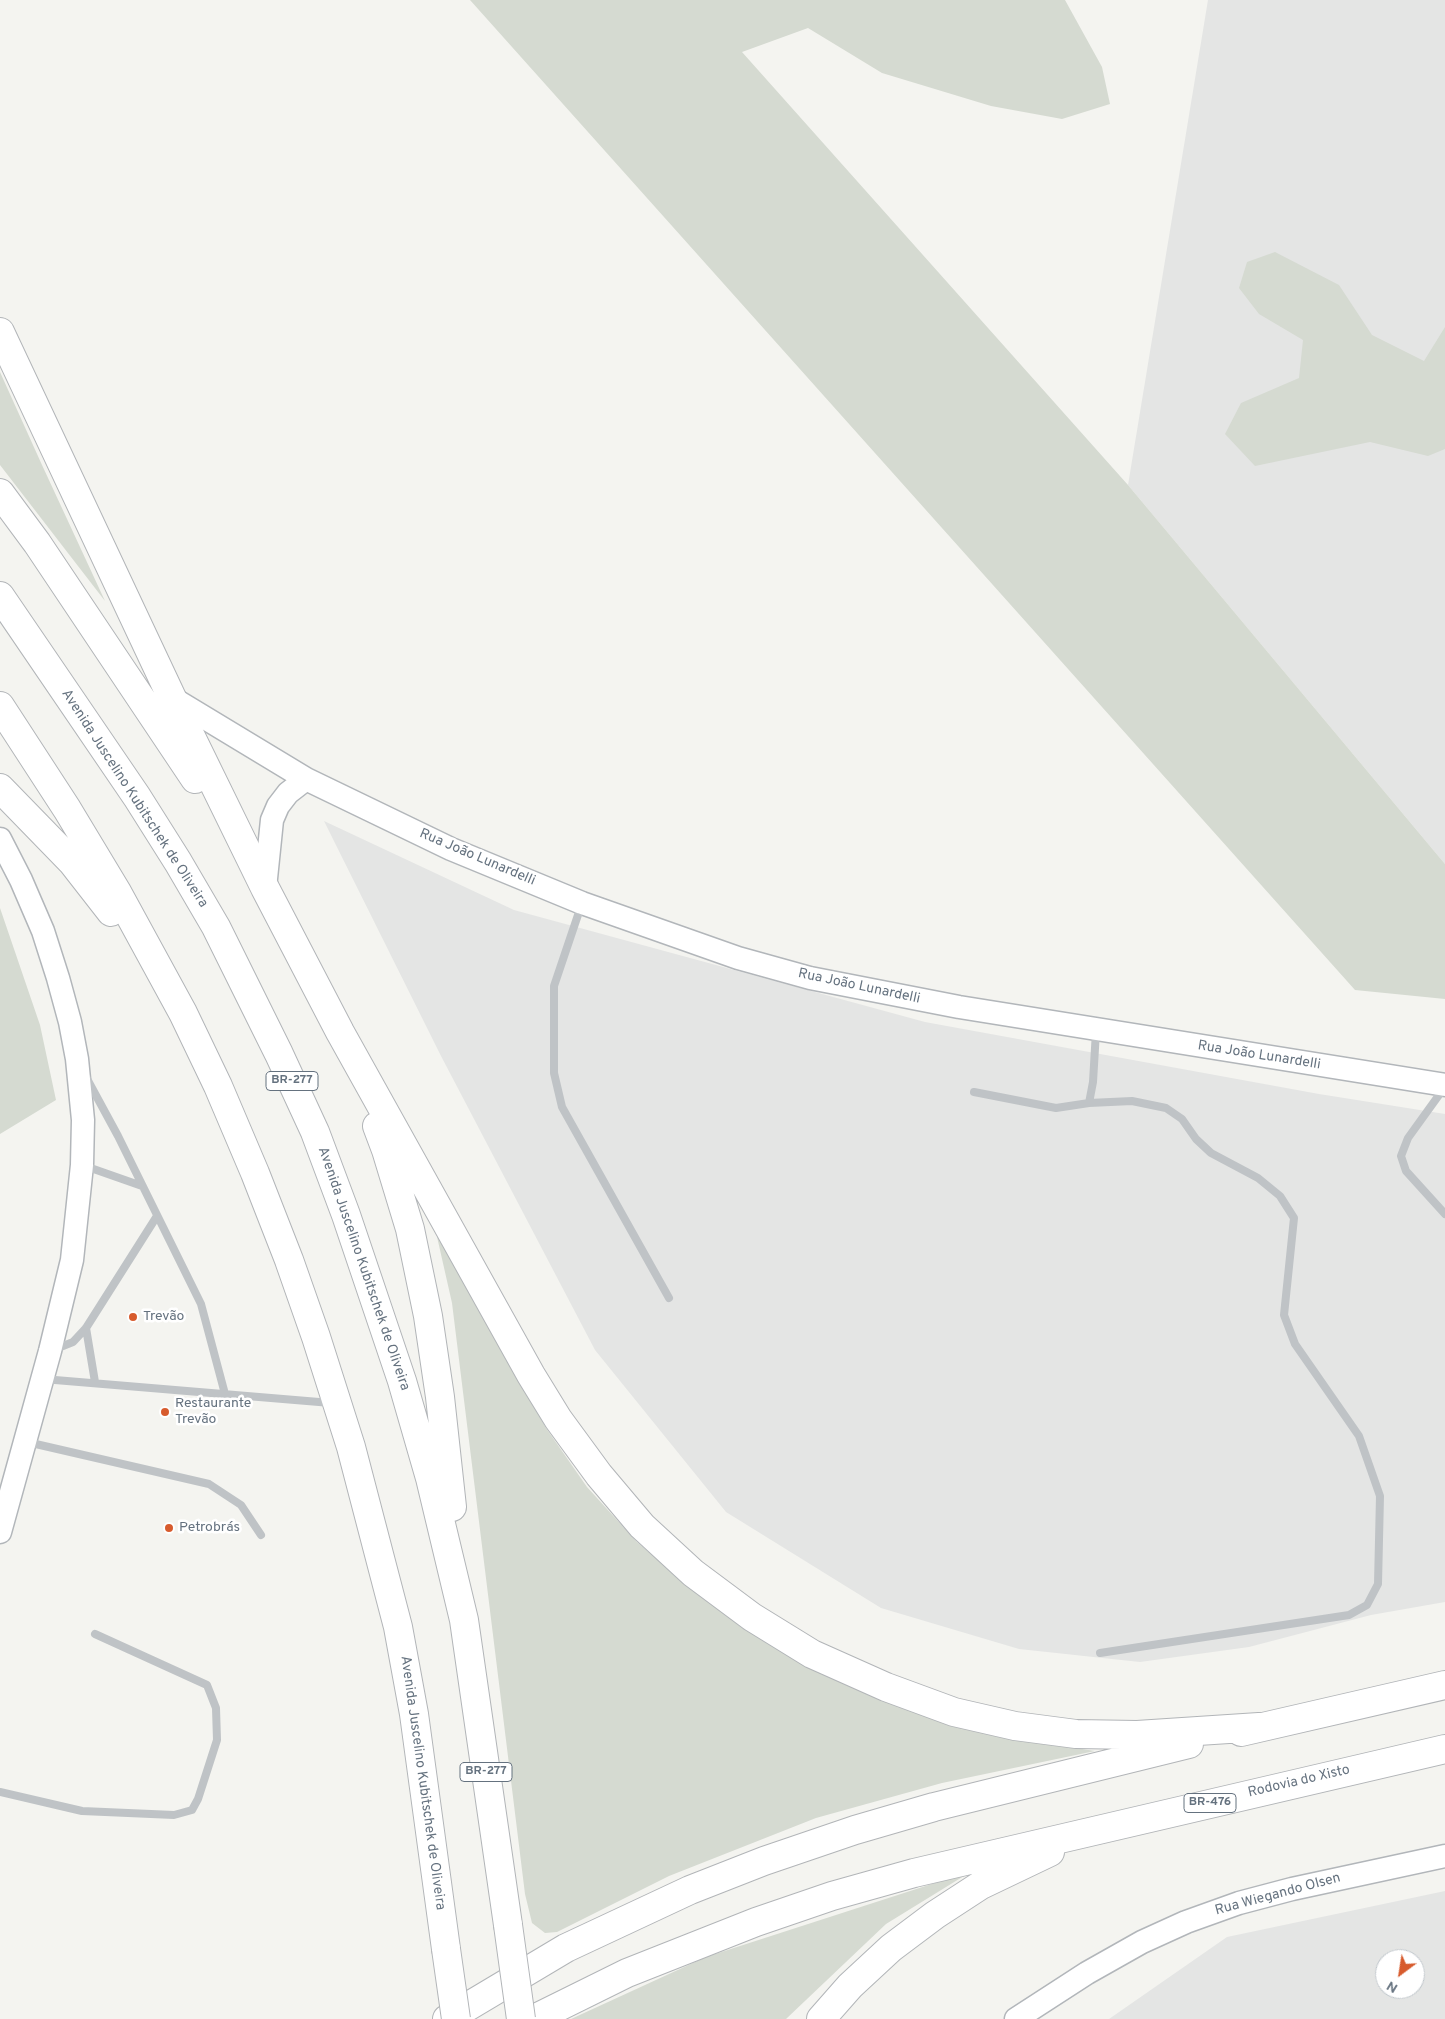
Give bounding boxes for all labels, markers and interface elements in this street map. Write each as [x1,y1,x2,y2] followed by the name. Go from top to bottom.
[57,687,211,911] street label: Avenida Juscelino Kubitschek de Oliveira
[416,826,538,890] street label: Rua João Lunardelli
[796,966,922,1008] street label: Rua João Lunardelli
[1196,1038,1322,1074] street label: Rua João Lunardelli
[266,1072,318,1090] road number: BR-277
[313,1145,413,1393] street label: Avenida Juscelino Kubitschek de Oliveira
[143,1309,184,1325] place label: Trevão
[127,1311,139,1323] marker: Trevão
[175,1396,251,1428] place label: Restaurante Trevão
[159,1406,171,1418] marker: Restaurante Trevão
[179,1520,240,1536] place label: Petrobrás
[163,1522,175,1534] marker: Petrobrás
[396,1655,448,1911] street label: Avenida Juscelino Kubitschek de Oliveira
[460,1762,512,1781] road number: BR-277
[1246,1762,1352,1802] street label: Rodovia do Xisto
[1184,1794,1236,1812] road number: BR-476
[1213,1870,1343,1920] street label: Rua Wiegando Olsen
[1375,1949,1425,1999] north arrow
[1384,1977,1401,1996] text: N

